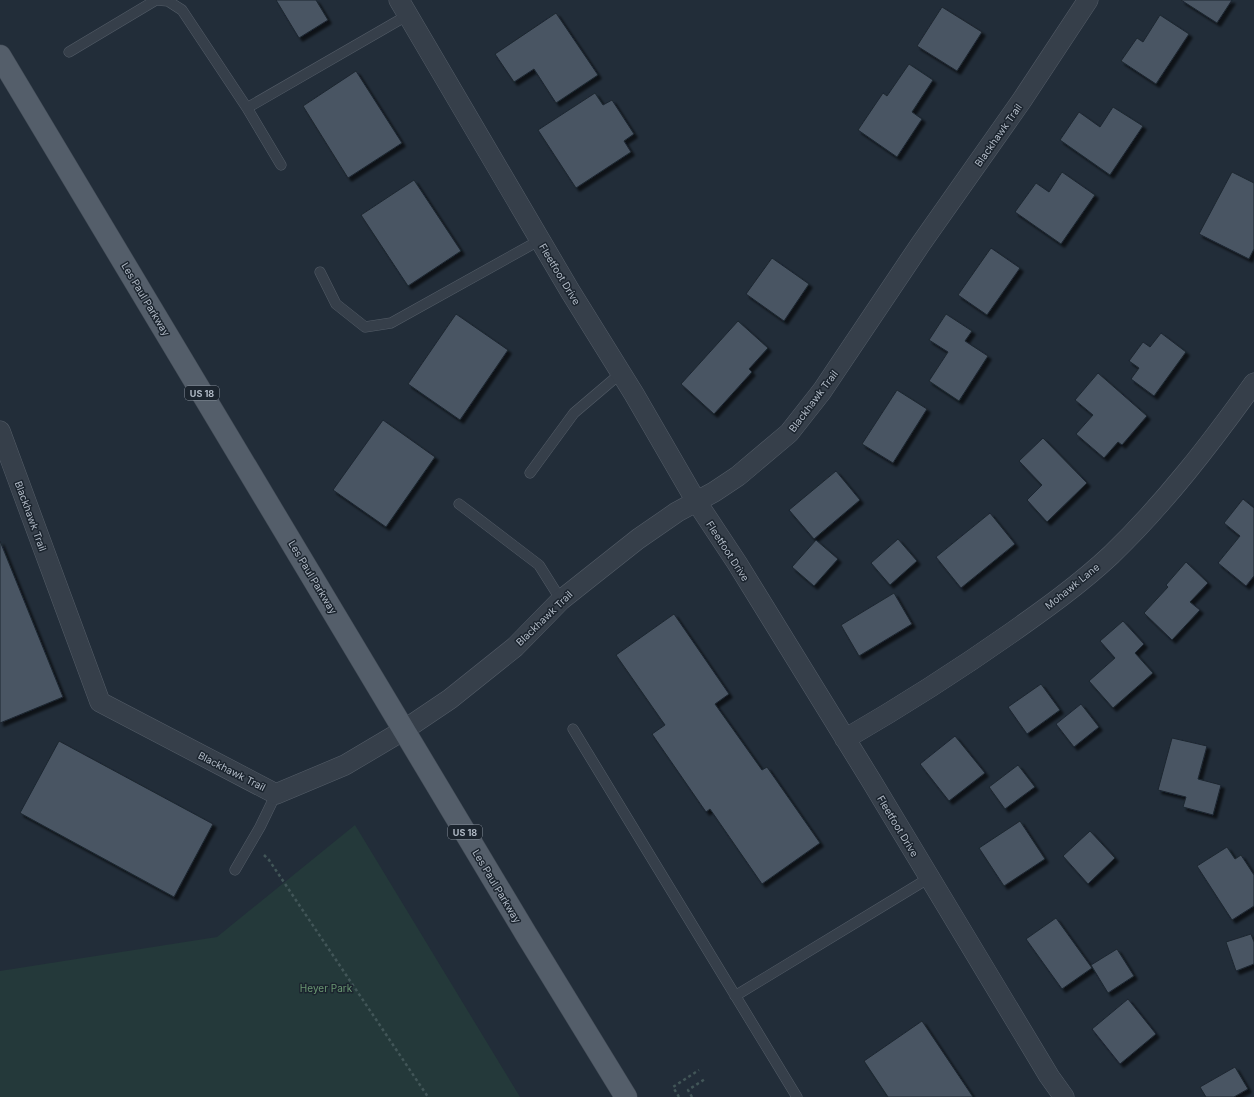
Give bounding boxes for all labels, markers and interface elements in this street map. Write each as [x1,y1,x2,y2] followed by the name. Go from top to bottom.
[972,101,1024,169] street label: Blackhawk Trail
[537,241,583,307] street label: Fleetfoot Drive
[119,260,173,338] street label: Les Paul Parkway
[786,368,840,434] street label: Blackhawk Trail
[185,386,219,400] road number: US 18
[13,479,49,553] street label: Blackhawk Trail
[704,519,752,583] street label: Fleetfoot Drive
[286,538,340,616] street label: Les Paul Parkway
[1043,560,1102,611] street label: Mohawk Lane
[513,588,575,648] street label: Blackhawk Trail
[196,749,268,793] street label: Blackhawk Trail
[875,793,921,859] street label: Fleetfoot Drive
[448,825,482,839] road number: US 18
[470,847,524,925] street label: Les Paul Parkway
[300,982,353,994] park label: Heyer Park

